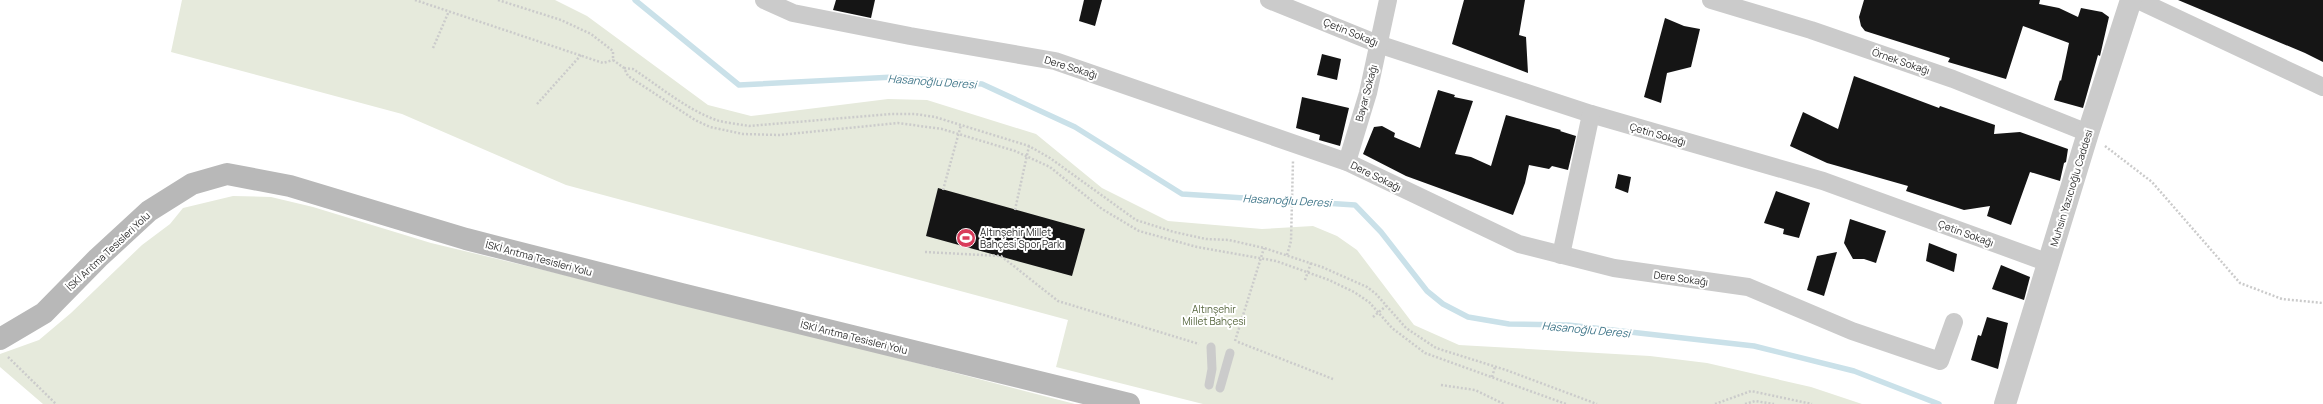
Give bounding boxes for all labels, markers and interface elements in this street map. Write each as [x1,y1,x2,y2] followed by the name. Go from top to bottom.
[1321,15,1381,49] street label: Çetin Sokağı
[1870,45,1932,77] street label: Örnek Sokağı
[1043,52,1099,82] street label: Dere Sokağı
[1352,63,1380,123] street label: Bayar Sokağı
[887,70,978,92] water label: Hasanoğlu Deresi
[1628,119,1688,149] street label: Çetin Sokağı
[2047,128,2095,248] street label: Muhsin Yazıcıoğlu Caddesi
[1348,158,1404,194] street label: Dere Sokağı
[1242,190,1333,210] water label: Hasanoğlu Deresi
[63,208,153,294] street label: İSKİ Arıtma Tesisleri Yolu
[1936,216,1996,250] street label: Çetin Sokağı
[980,225,1064,251] place label: Altınşehir Millet Bahçesi Spor Parkı
[955,227,977,249] sports icon: Altınşehir Millet Bahçesi Spor Parkı
[484,237,594,279] street label: İSKİ Arıtma Tesisleri Yolu
[1653,267,1709,289] street label: Dere Sokağı
[1182,302,1246,328] park label: Altınşehir Millet Bahçesi
[799,317,909,357] street label: İSKİ Arıtma Tesisleri Yolu
[1541,318,1632,340] water label: Hasanoğlu Deresi

